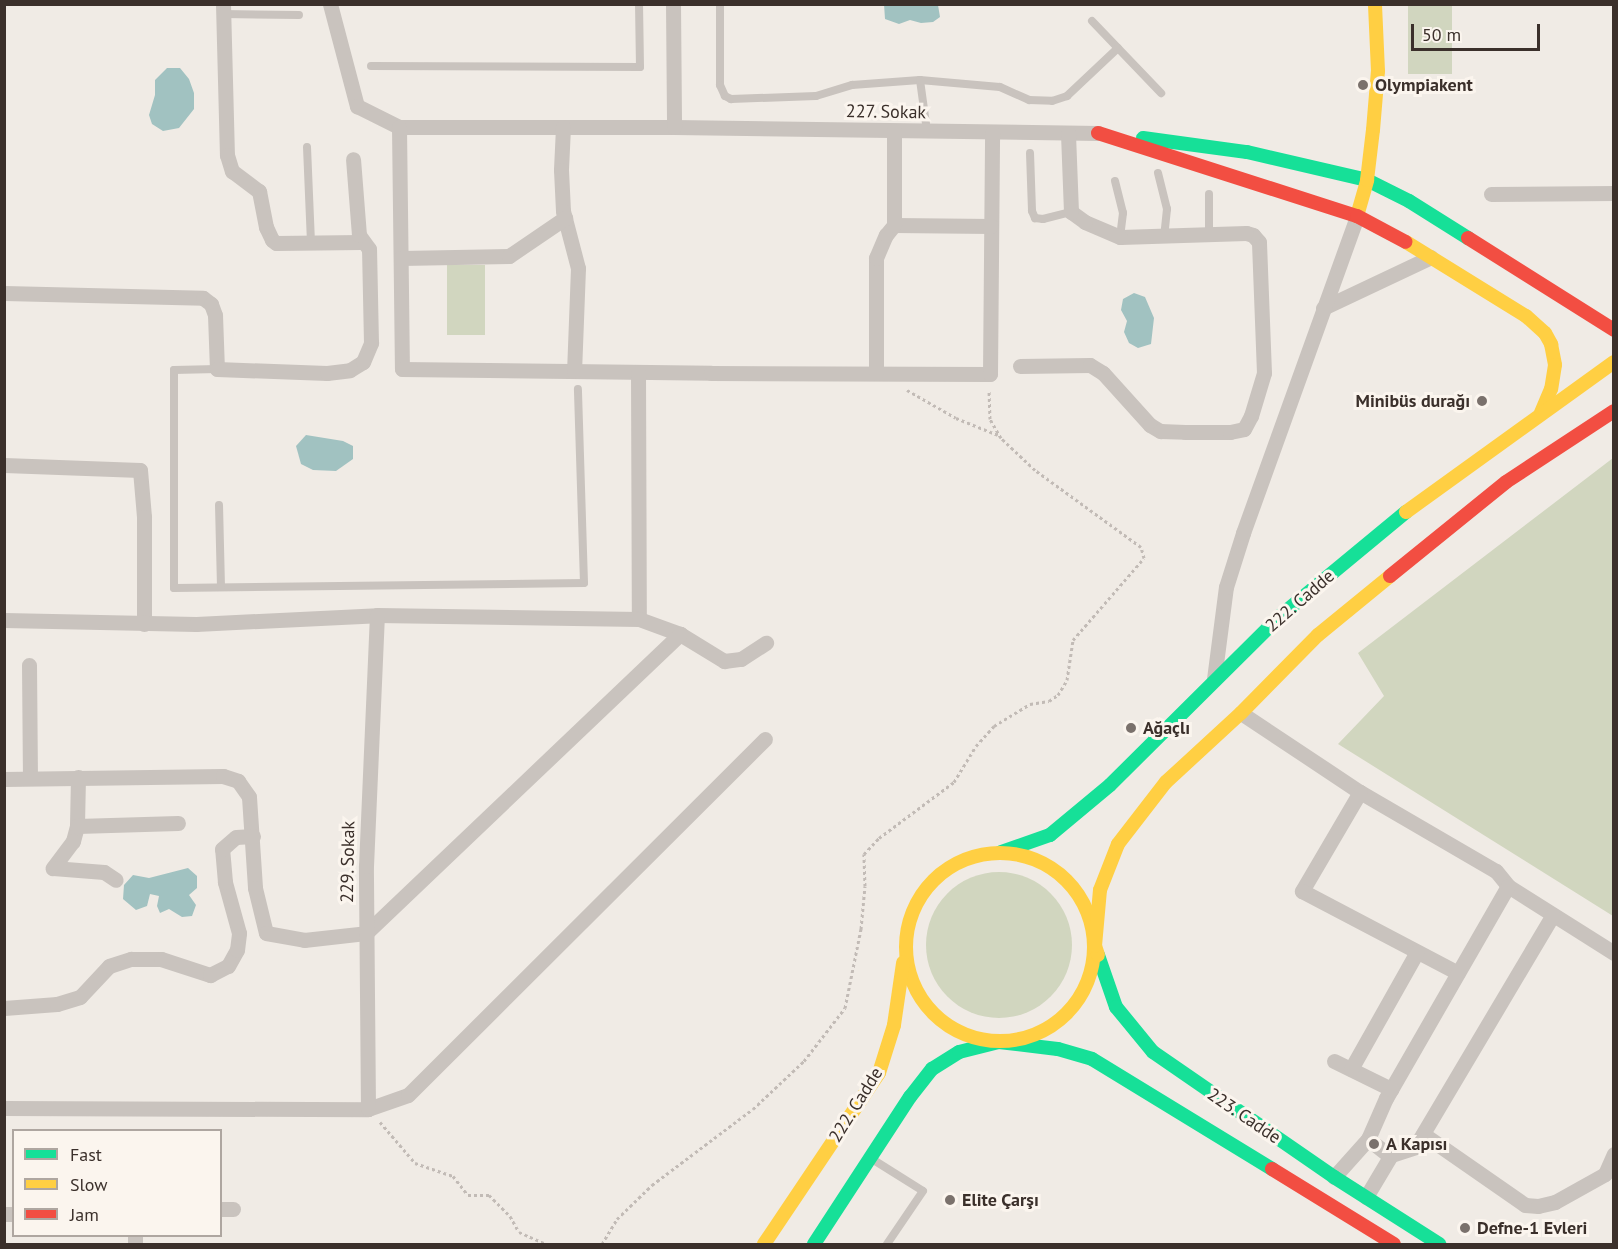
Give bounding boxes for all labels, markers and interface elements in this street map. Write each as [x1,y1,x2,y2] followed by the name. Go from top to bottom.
[1414,12,1543,50] scale bar
[1422,23,1461,46] text: 50 m
[1375,74,1473,96] place label: Olympiakent
[1356,78,1370,92] marker: Olympiakent
[845,100,927,124] street label: 227. Sokak
[1356,390,1470,412] place label: Minibüs durağı
[1475,394,1489,408] marker: Minibüs durağı
[1261,565,1339,637] street label: 222. Cadde
[1143,717,1190,739] place label: Ağaçlı
[1124,721,1138,735] marker: Ağaçlı
[336,820,360,904] street label: 229. Sokak
[824,1063,888,1147] street label: 222. Cadde
[1203,1083,1285,1149] street label: 223. Cadde
[12,1129,222,1237] legend
[1386,1133,1448,1155] place label: A Kapısı
[1367,1137,1381,1151] marker: A Kapısı
[70,1143,102,1166] text: Fast
[70,1173,108,1196] text: Slow
[962,1189,1039,1211] place label: Elite Çarşı
[943,1193,957,1207] marker: Elite Çarşı
[70,1203,99,1226] text: Jam
[1477,1217,1587,1239] place label: Defne-1 Evleri
[1458,1221,1472,1235] marker: Defne-1 Evleri

